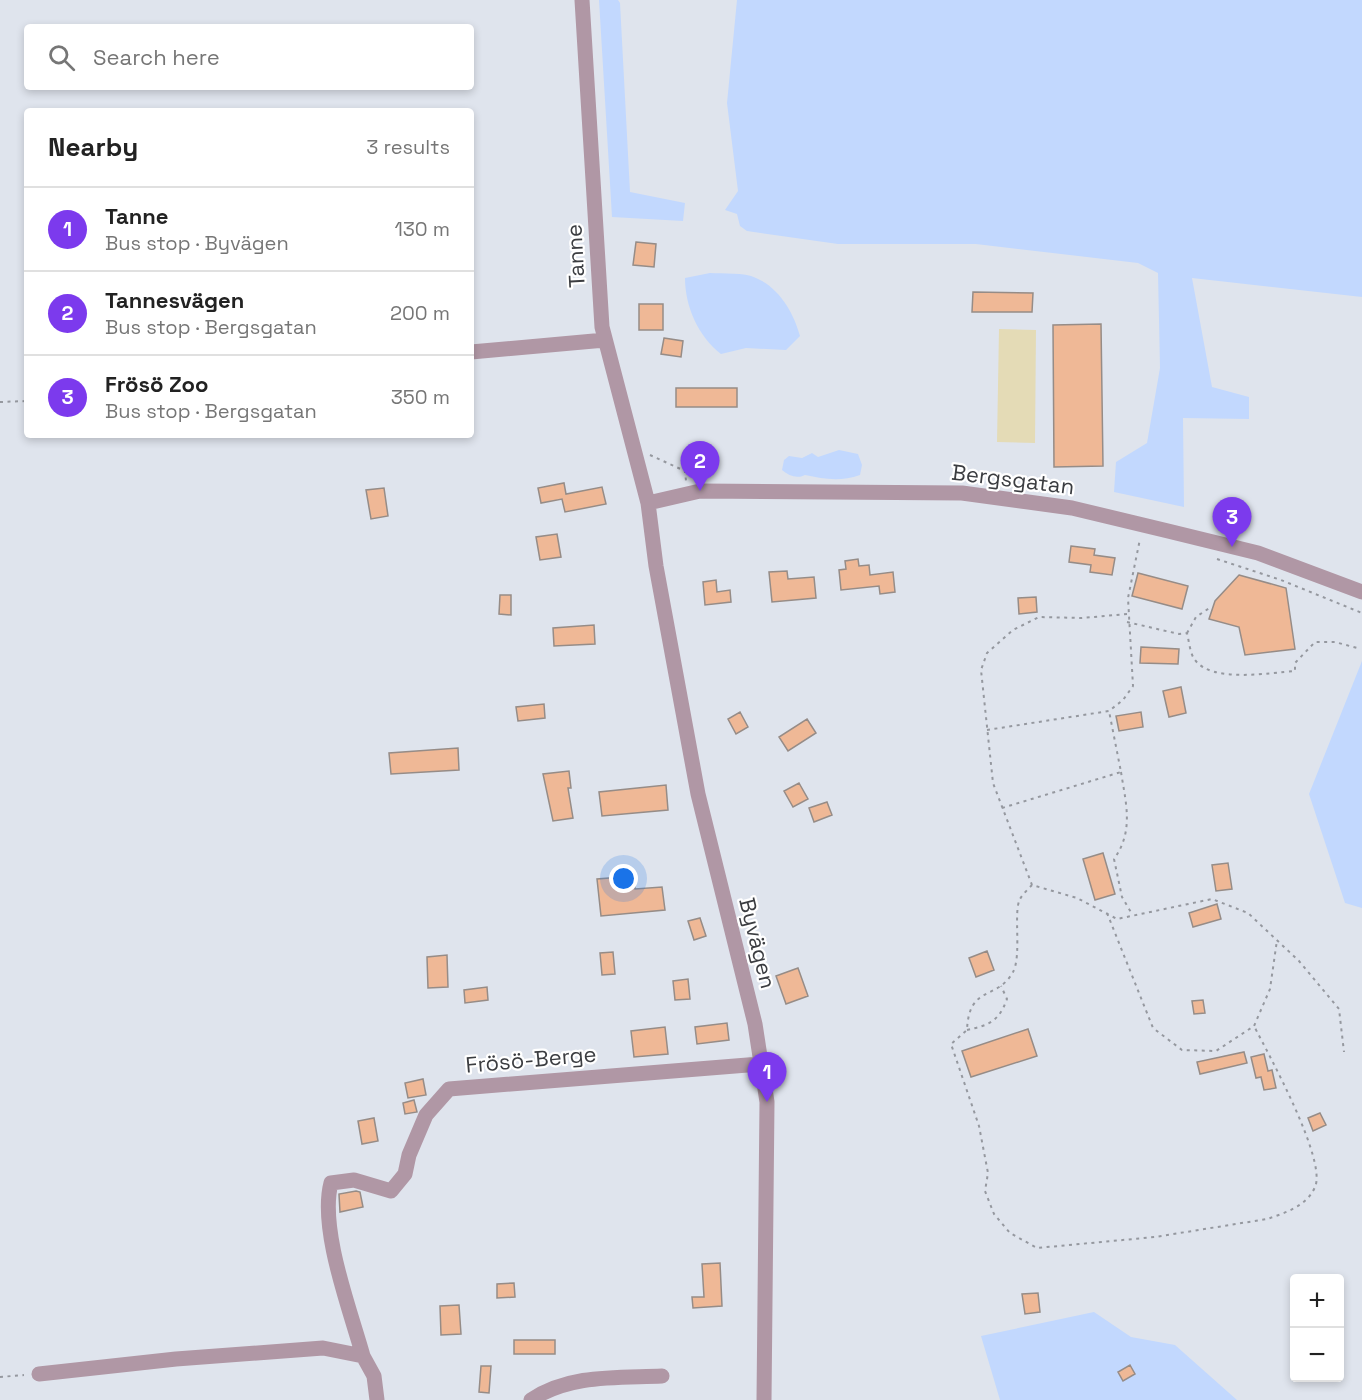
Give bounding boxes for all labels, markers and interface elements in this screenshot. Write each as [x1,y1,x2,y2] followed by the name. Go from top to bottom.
[24,24,474,90] search box
[45,41,78,74] icon: search
[93,43,220,71] text: Search here
[48,130,138,164] text: Nearby
[366,134,450,160] text: 3 results
[105,202,169,230] text: Tanne
[63,216,72,242] text: 1
[394,216,450,242] text: 130 m
[559,223,591,289] street label: Tanne
[105,230,289,256] text: Bus stop · Byvägen
[105,286,244,314] text: Tannesvägen
[62,300,73,326] text: 2
[390,300,450,326] text: 200 m
[105,314,317,340] text: Bus stop · Bergsgatan
[105,370,209,398] text: Frösö Zoo
[61,384,74,410] text: 3
[391,384,450,410] text: 350 m
[105,398,317,424] text: Bus stop · Bergsgatan
[680,442,720,491] pin: 2
[950,458,1076,500] street label: Bergsgatan
[1212,498,1252,547] pin: 3
[609,864,638,893] your location
[733,895,783,991] street label: Byvägen
[464,1039,598,1079] street label: Frösö-Berge
[748,1052,786,1102] pin: 1
[1290,1274,1344,1382] map controls
[1290,1274,1344,1328] button: +
[1290,1328,1344,1382] button: −

